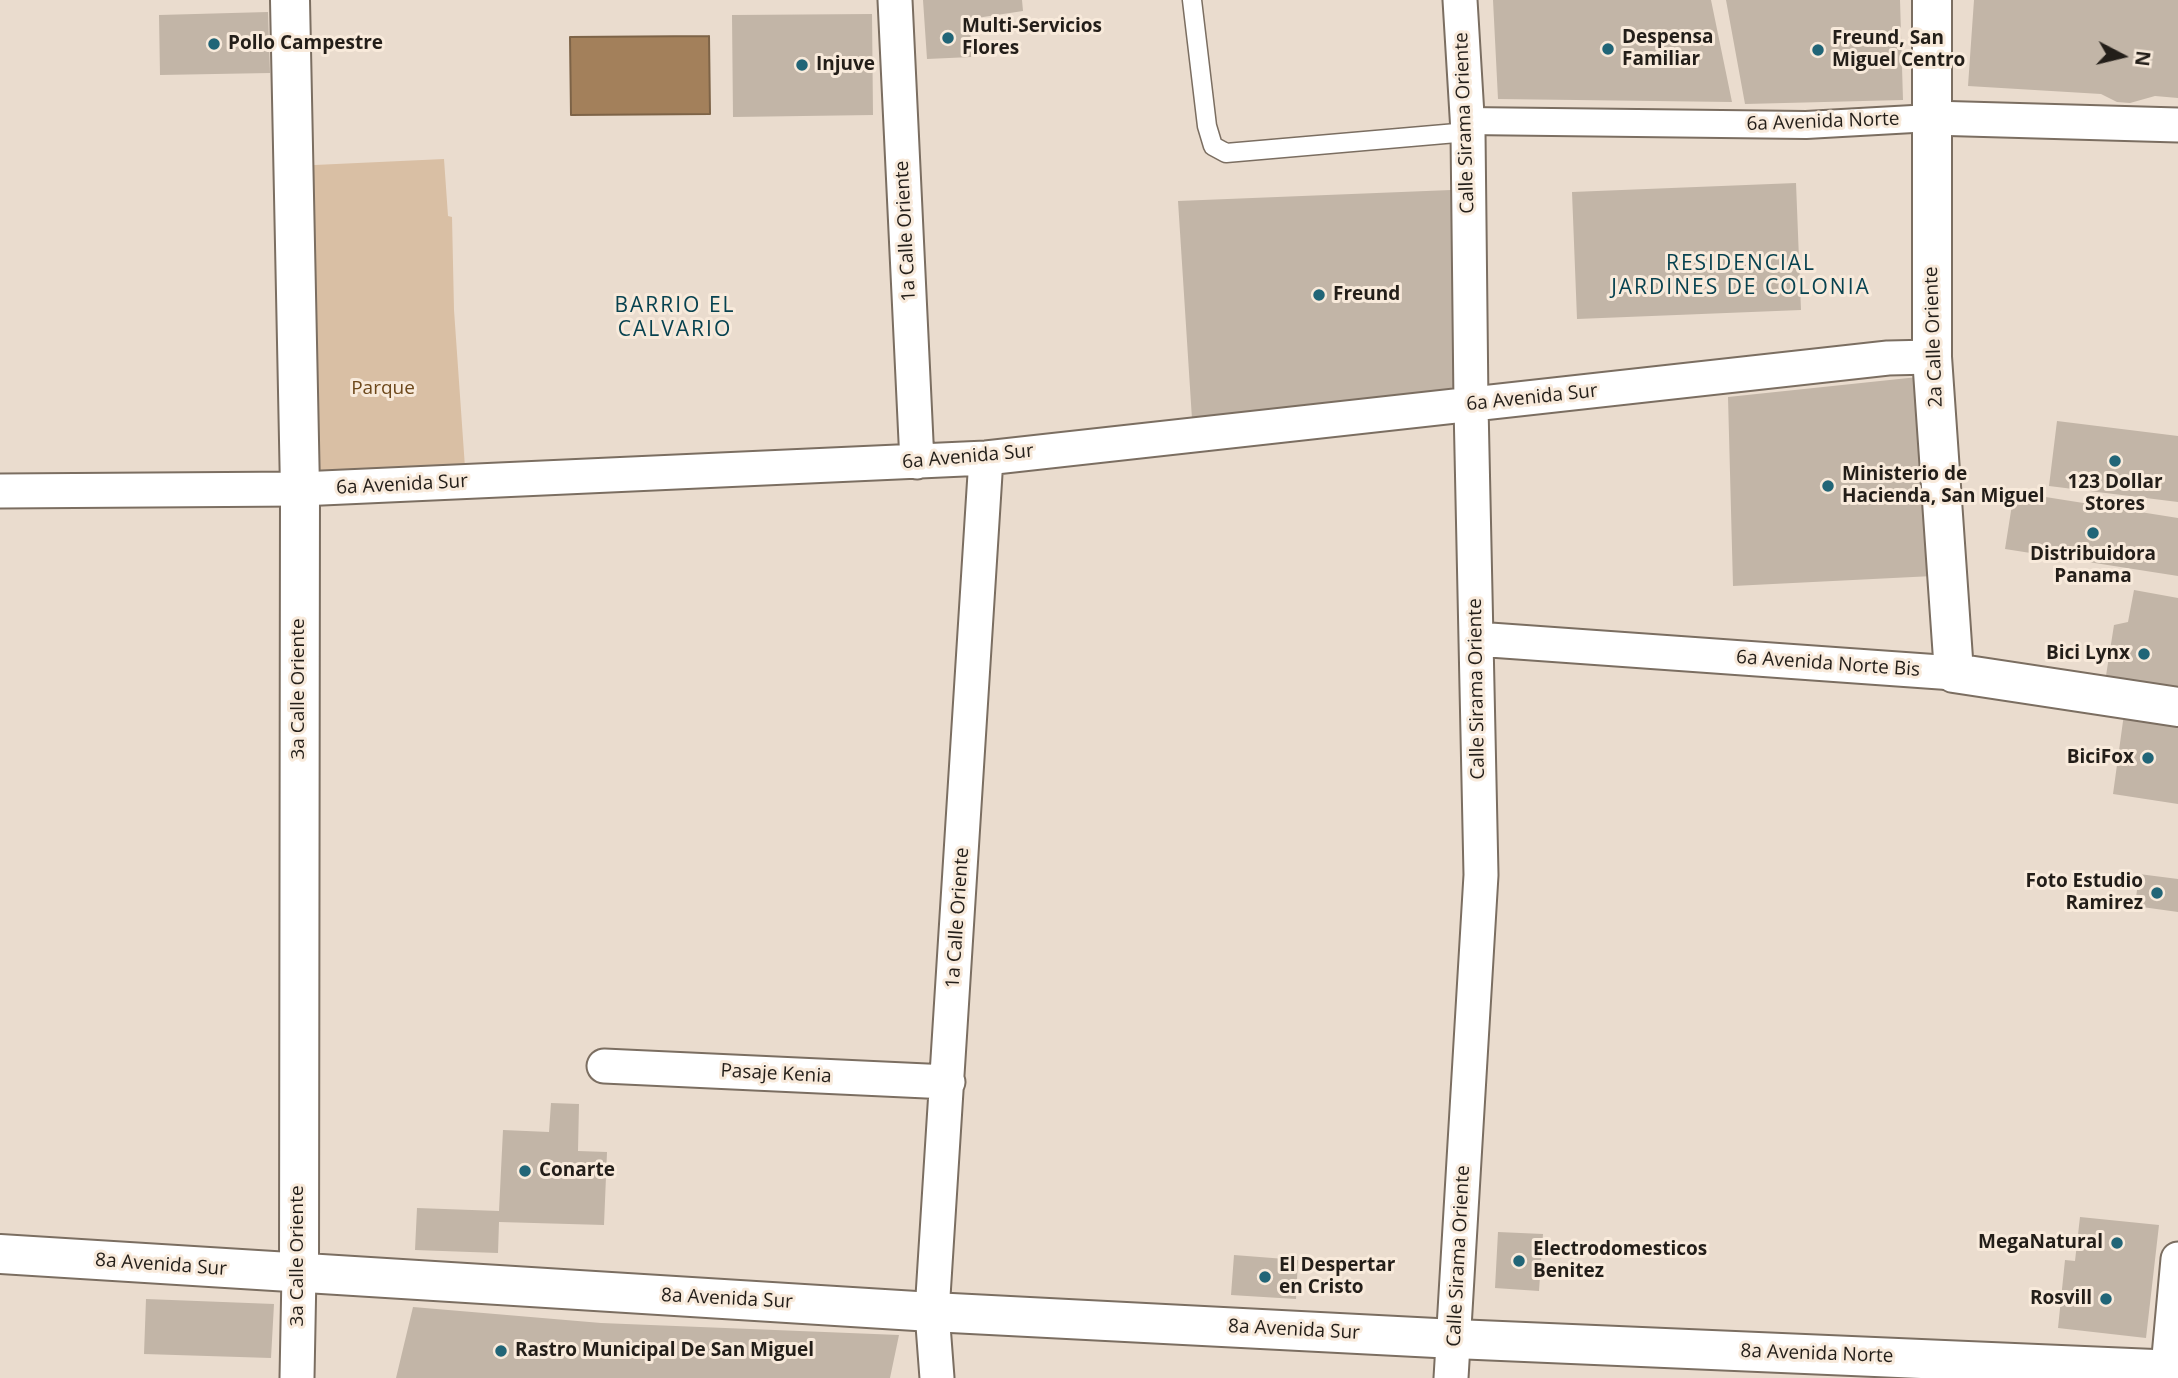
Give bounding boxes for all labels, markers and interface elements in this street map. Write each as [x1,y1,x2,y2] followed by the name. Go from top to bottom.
[962,16,1102,60] place label: Multi-Servicios Flores
[2087,21,2157,91] north arrow
[1622,27,1713,71] place label: Despensa Familiar
[1832,28,1965,72] place label: Freund, San Miguel Centro
[940,30,956,46] marker: Multi-Servicios Flores
[1450,32,1480,214] street label: Calle Sirama Oriente
[228,33,383,55] place label: Pollo Campestre
[206,36,222,52] marker: Pollo Campestre
[1600,41,1616,57] marker: Despensa Familiar
[1810,42,1826,58] marker: Freund, San Miguel Centro
[2129,49,2157,68] text: N
[816,54,875,76] place label: Injuve
[794,57,810,73] marker: Injuve
[1746,108,1900,136] street label: 6a Avenida Norte
[891,160,921,302] street label: 1a Calle Oriente
[1614,251,1868,301] district label: RESIDENCIAL JARDINES DE COLONIA
[1920,266,1948,408] street label: 2a Calle Oriente
[1333,284,1400,306] place label: Freund
[1311,287,1327,303] marker: Freund
[616,293,734,343] district label: BARRIO EL CALVARIO
[351,378,415,400] park label: Parque
[1465,380,1599,416] street label: 6a Avenida Sur
[901,440,1035,474] street label: 6a Avenida Sur
[2107,453,2123,469] marker: 123 Dollar Stores
[1842,464,2044,508] place label: Ministerio de Hacienda, San Miguel
[336,470,468,500] street label: 6a Avenida Sur
[2067,472,2163,516] place label: 123 Dollar Stores
[1820,478,1836,494] marker: Ministerio de Hacienda, San Miguel
[2085,525,2101,541] marker: Distribuidora Panama
[2030,544,2156,588] place label: Distribuidora Panama
[1464,598,1490,780] street label: Calle Sirama Oriente
[288,618,310,760] street label: 3a Calle Oriente
[2046,643,2130,665] place label: Bici Lynx
[1735,646,1921,682] street label: 6a Avenida Norte Bis
[2136,646,2152,662] marker: Bici Lynx
[2067,747,2134,769] place label: BiciFox
[2140,750,2156,766] marker: BiciFox
[942,847,974,989] street label: 1a Calle Oriente
[2025,871,2143,915] place label: Foto Estudio Ramirez
[2149,885,2165,901] marker: Foto Estudio Ramirez
[720,1060,832,1088] street label: Pasaje Kenia
[539,1160,615,1182] place label: Conarte
[517,1163,533,1179] marker: Conarte
[1443,1165,1475,1347] street label: Calle Sirama Oriente
[287,1185,309,1327] street label: 3a Calle Oriente
[1978,1232,2103,1254] place label: MegaNatural
[2109,1235,2125,1251] marker: MegaNatural
[1533,1239,1707,1283] place label: Electrodomesticos Benitez
[94,1249,228,1281] street label: 8a Avenida Sur
[1511,1253,1527,1269] marker: Electrodomesticos Benitez
[1279,1255,1395,1299] place label: El Despertar en Cristo
[1257,1269,1273,1285] marker: El Despertar en Cristo
[661,1284,793,1314] street label: 8a Avenida Sur
[2030,1288,2092,1310] place label: Rosvill
[2098,1291,2114,1307] marker: Rosvill
[1228,1315,1360,1345] street label: 8a Avenida Sur
[515,1340,814,1362] place label: Rastro Municipal De San Miguel
[1740,1340,1894,1368] street label: 8a Avenida Norte
[493,1343,509,1359] marker: Rastro Municipal De San Miguel

